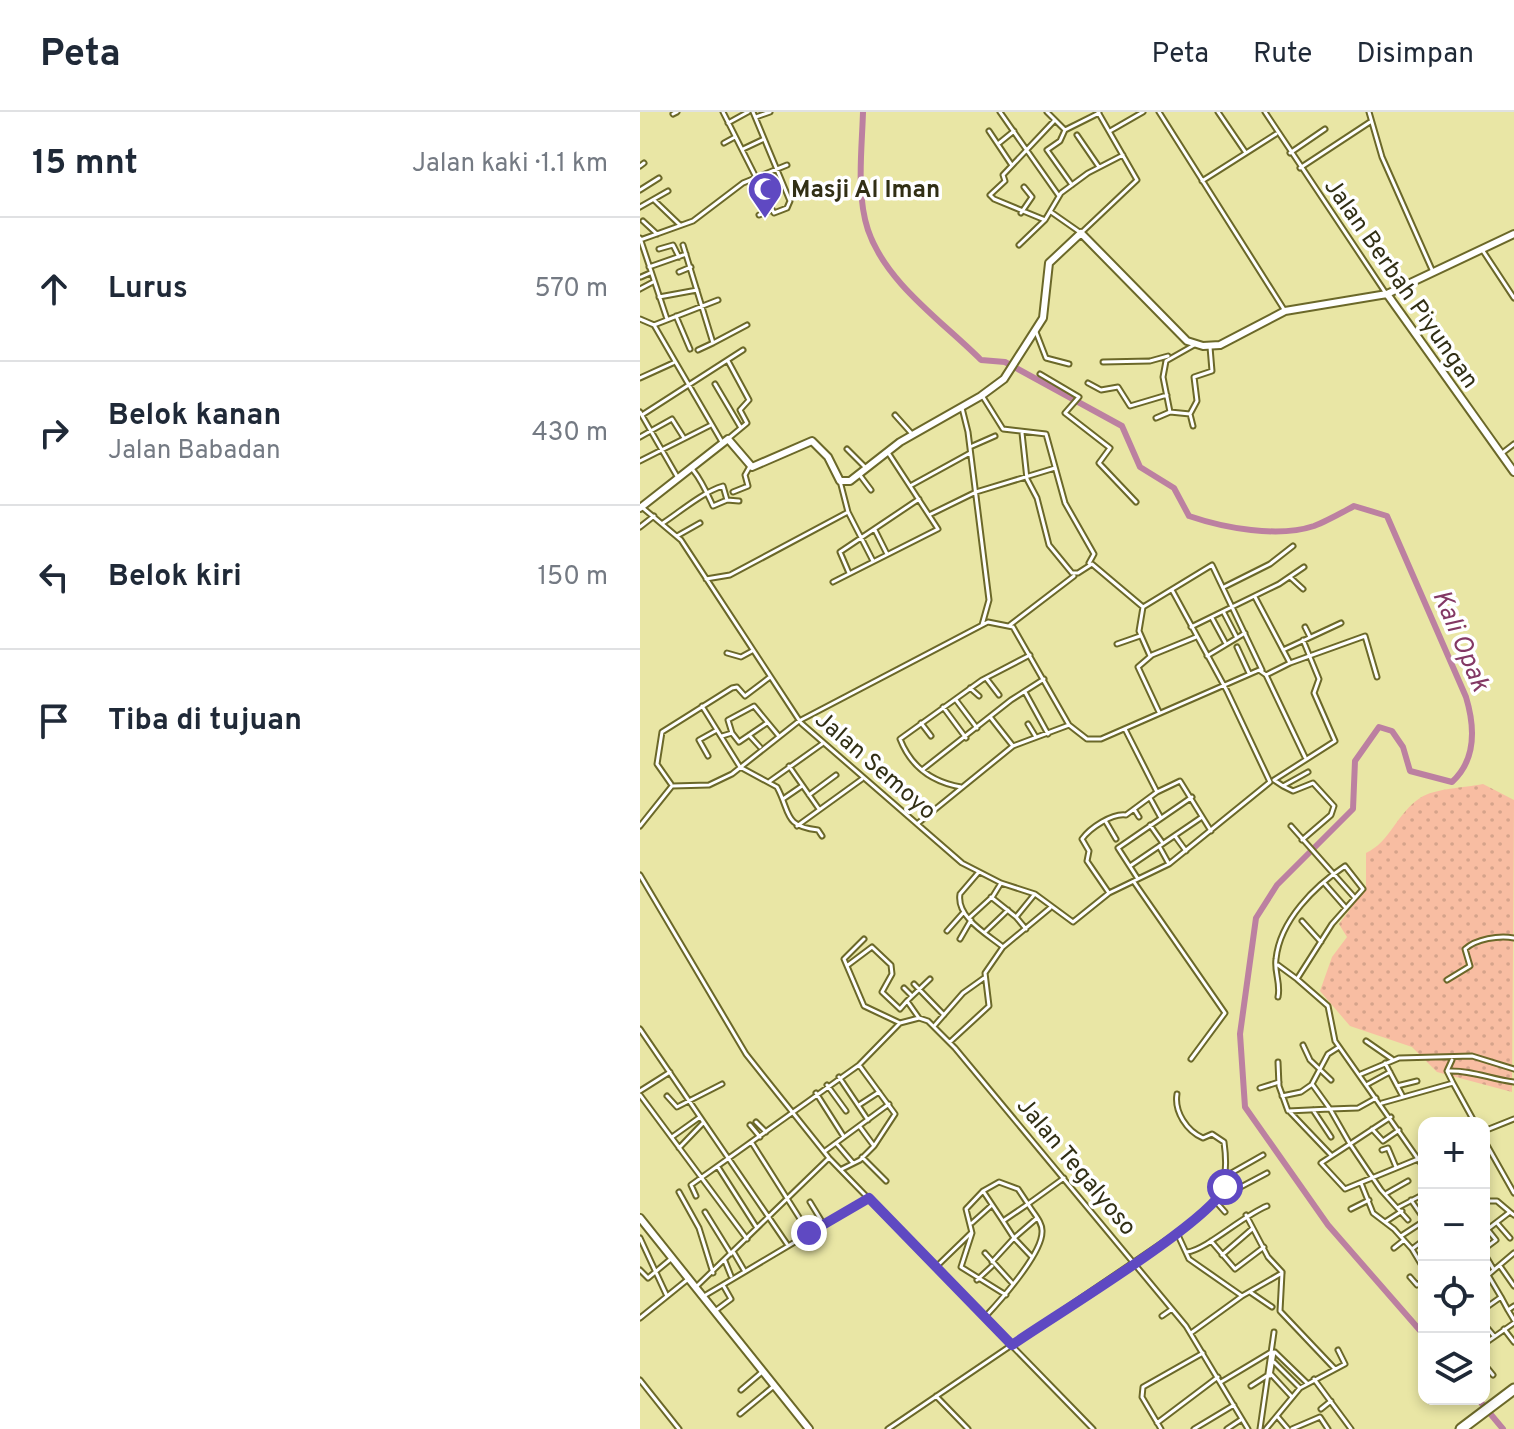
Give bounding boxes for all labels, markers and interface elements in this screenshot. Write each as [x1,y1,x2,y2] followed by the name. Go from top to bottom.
[40,31,121,80] text: Peta
[1152,37,1209,73] text: Peta
[1253,37,1312,73] text: Rute
[1356,37,1474,73] text: Disimpan
[32,143,138,186] text: 15 mnt
[412,148,608,181] text: Jalan kaki · 1.1 km
[746,170,784,220] mosque icon: Masji Al Iman
[1316,173,1484,395] street label: Jalan Berbah Piyungan
[791,176,940,206] place label: Masji Al Iman
[32,267,76,311] icon: ahead
[108,271,188,308] text: Lurus
[534,273,608,306] text: 570 m
[108,398,281,435] text: Belok kanan
[32,411,76,455] icon: right
[532,417,608,450] text: 430 m
[108,435,281,468] text: Jalan Babadan
[32,555,76,599] icon: left
[108,559,242,596] text: Belok kiri
[537,561,608,594] text: 150 m
[1424,585,1496,698] water label: Kali Opak
[32,699,76,743] icon: arrive
[108,703,302,740] text: Tiba di tujuan
[808,706,942,827] street label: Jalan Semoyo
[1009,1092,1142,1242] street label: Jalan Tegalyoso
[1418,1117,1490,1405] map controls
[1418,1117,1490,1189] button: +
[1207,1169,1243,1205] route start
[1418,1189,1490,1261] button: −
[791,1215,827,1251] route end
[1418,1261,1490,1333] button: locate
[1418,1333,1490,1405] button: layers

